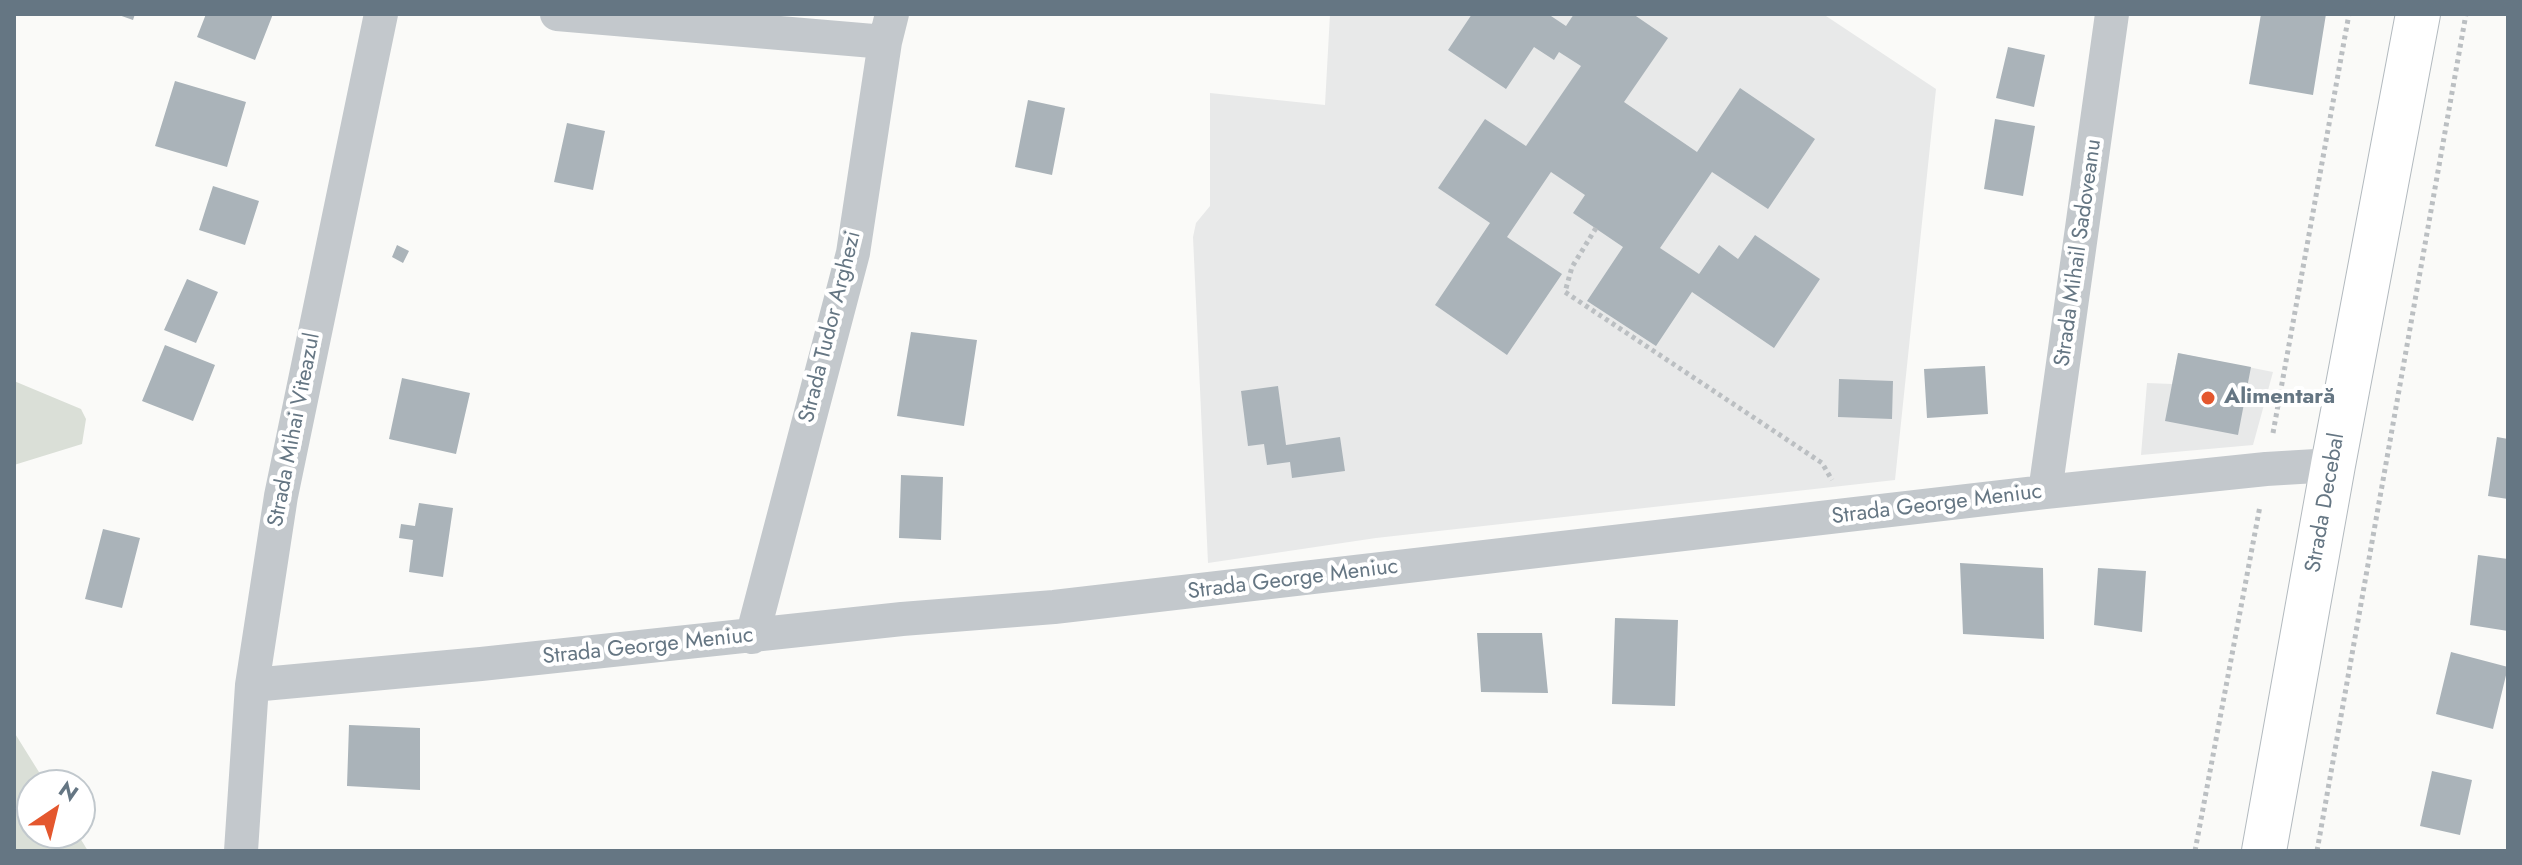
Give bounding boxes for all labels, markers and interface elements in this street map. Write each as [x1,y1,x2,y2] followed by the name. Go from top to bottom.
[2050,138,2108,368] street label: Strada Mihail Sadoveanu
[794,228,868,426] street label: Strada Tudor Arghezi
[263,331,327,529] street label: Strada Mihai Viteazul
[2224,385,2335,411] place label: Alimentară
[2199,389,2217,407] marker: Alimentară
[2301,431,2351,575] street label: Strada Decebal
[1830,479,2044,531] street label: Strada George Meniuc
[1186,554,1400,606] street label: Strada George Meniuc
[541,623,755,671] street label: Strada George Meniuc
[16,769,96,849] north arrow
[52,773,85,809] text: N

